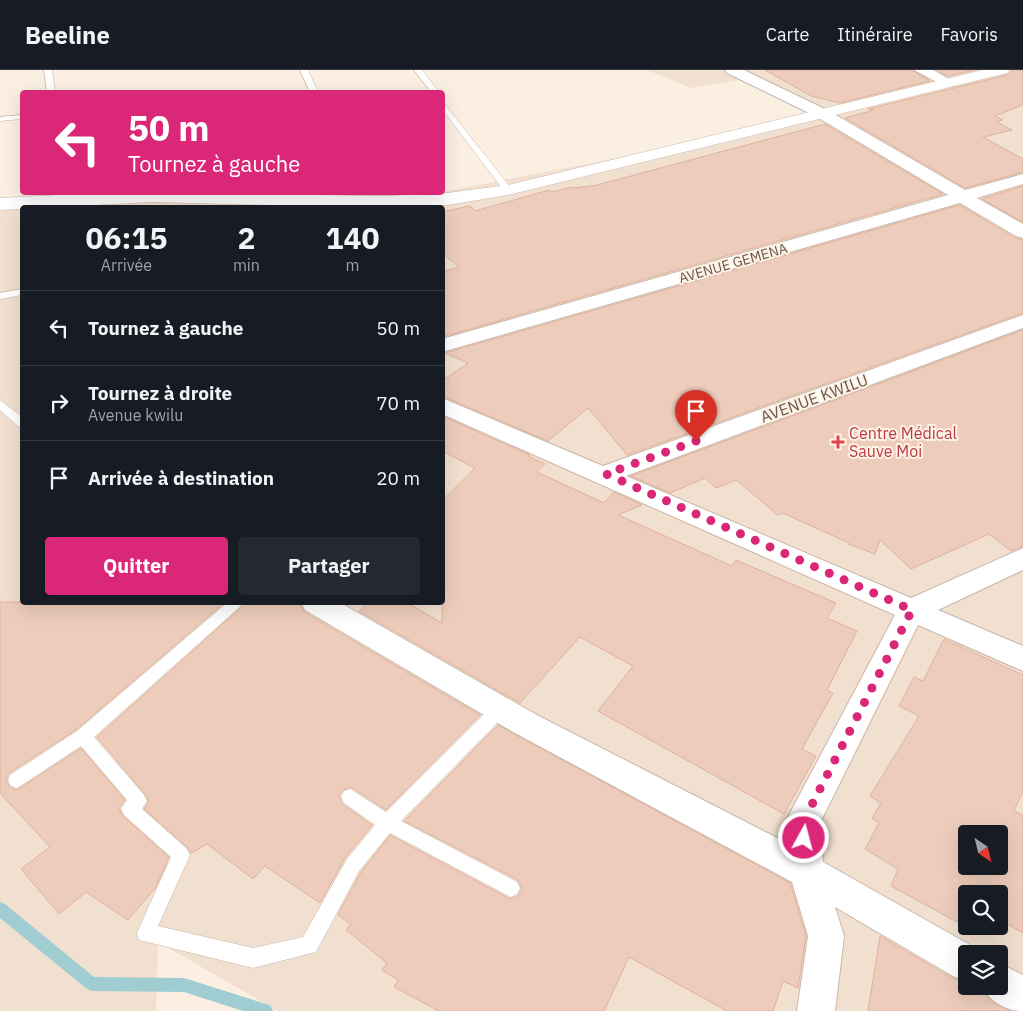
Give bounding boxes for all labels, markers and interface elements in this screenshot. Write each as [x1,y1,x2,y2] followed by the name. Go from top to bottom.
[25,19,110,51] text: Beeline
[766,23,809,46] text: Carte
[837,23,913,46] text: Itinéraire
[941,23,998,46] text: Favoris
[128,105,210,151] text: 50 m
[45,110,110,175] icon: left
[128,149,300,178] text: Tournez à gauche
[86,218,167,257] text: 06:15
[237,218,255,257] text: 2
[325,218,379,257] text: 140
[677,239,789,287] street label: AVENUE GEMENA
[101,255,152,275] text: Arrivée
[233,255,260,275] text: min
[345,255,359,275] text: m
[45,314,73,342] icon: left
[88,316,244,340] text: Tournez à gauche
[376,316,420,340] text: 50 m
[757,369,871,427] street label: AVENUE KWILU
[88,381,232,405] text: Tournez à droite
[45,389,73,417] icon: right
[675,390,717,441] pin
[376,391,420,415] text: 70 m
[682,397,710,425] icon: arrive
[88,405,183,425] text: Avenue kwilu
[849,423,957,461] place label: Centre Médical Sauve Moi
[831,435,845,449] marker: Centre Médical Sauve Moi
[45,464,73,492] icon: arrive
[88,466,274,490] text: Arrivée à destination
[376,466,420,490] text: 20 m
[45,537,228,595] button: Quitter
[238,537,420,595] button: Partager
[777,811,829,863] position arrow
[958,825,1008,875] north arrow
[958,825,1008,995] map controls
[958,885,1008,935] button: search
[958,945,1008,995] button: layers

